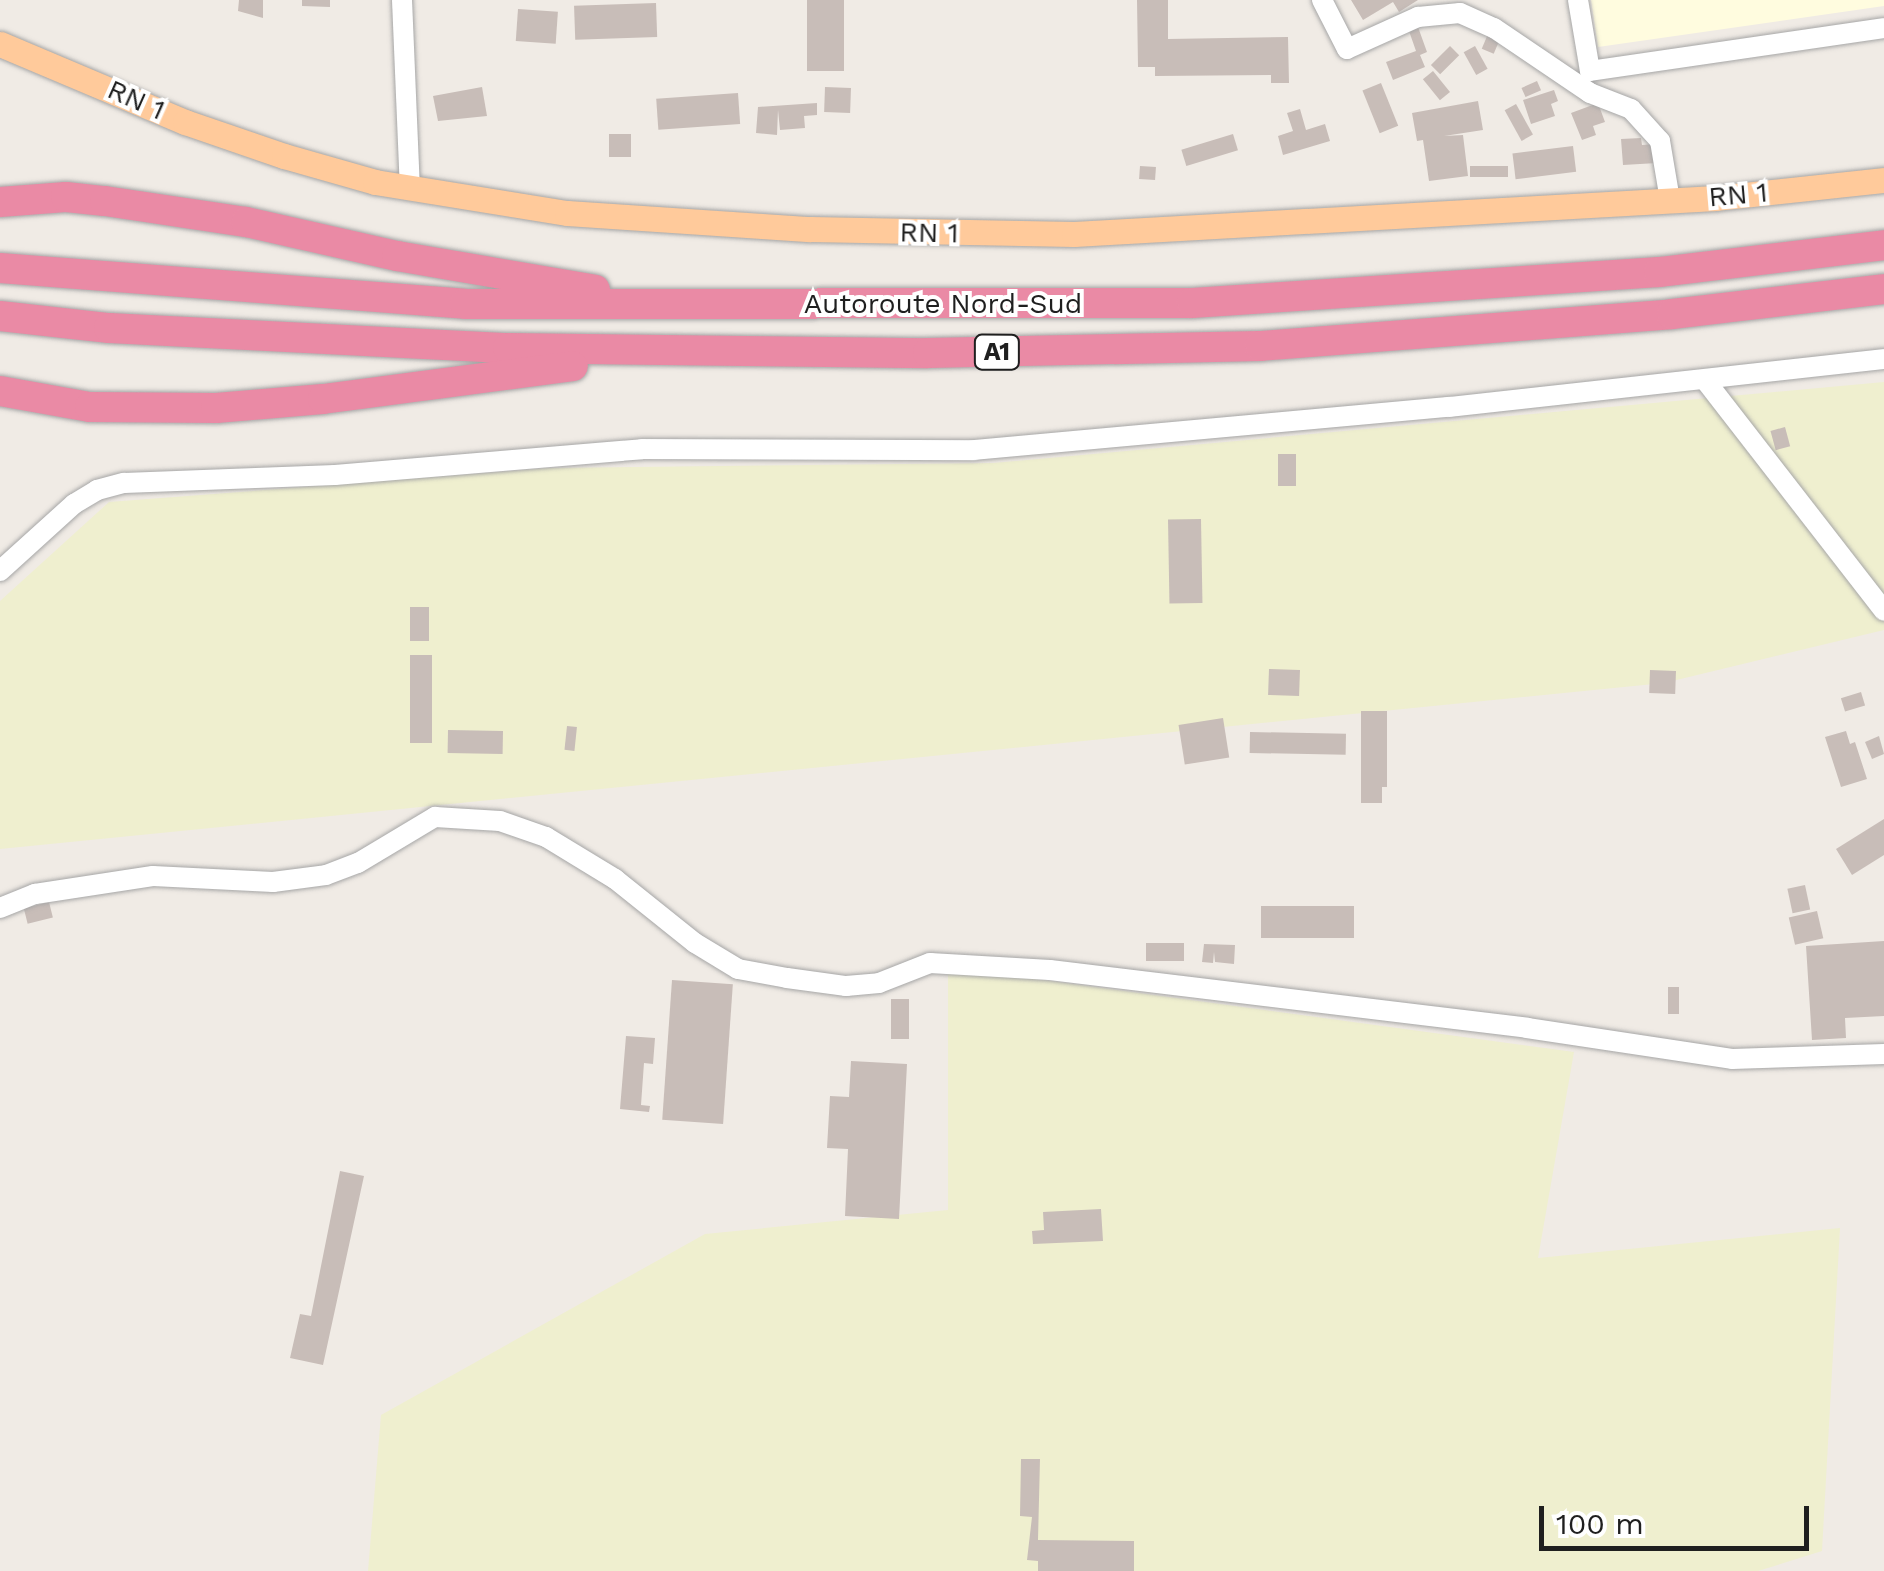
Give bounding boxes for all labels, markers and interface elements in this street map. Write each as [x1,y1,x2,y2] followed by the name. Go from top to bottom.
[102,73,170,127] street label: RN 1
[1707,176,1769,214] street label: RN 1
[899,216,959,250] street label: RN 1
[804,287,1082,321] street label: Autoroute Nord-Sud
[972,332,1022,372] road number: A1
[1544,1486,1814,1548] scale bar
[1556,1506,1644,1541] text: 100 m

